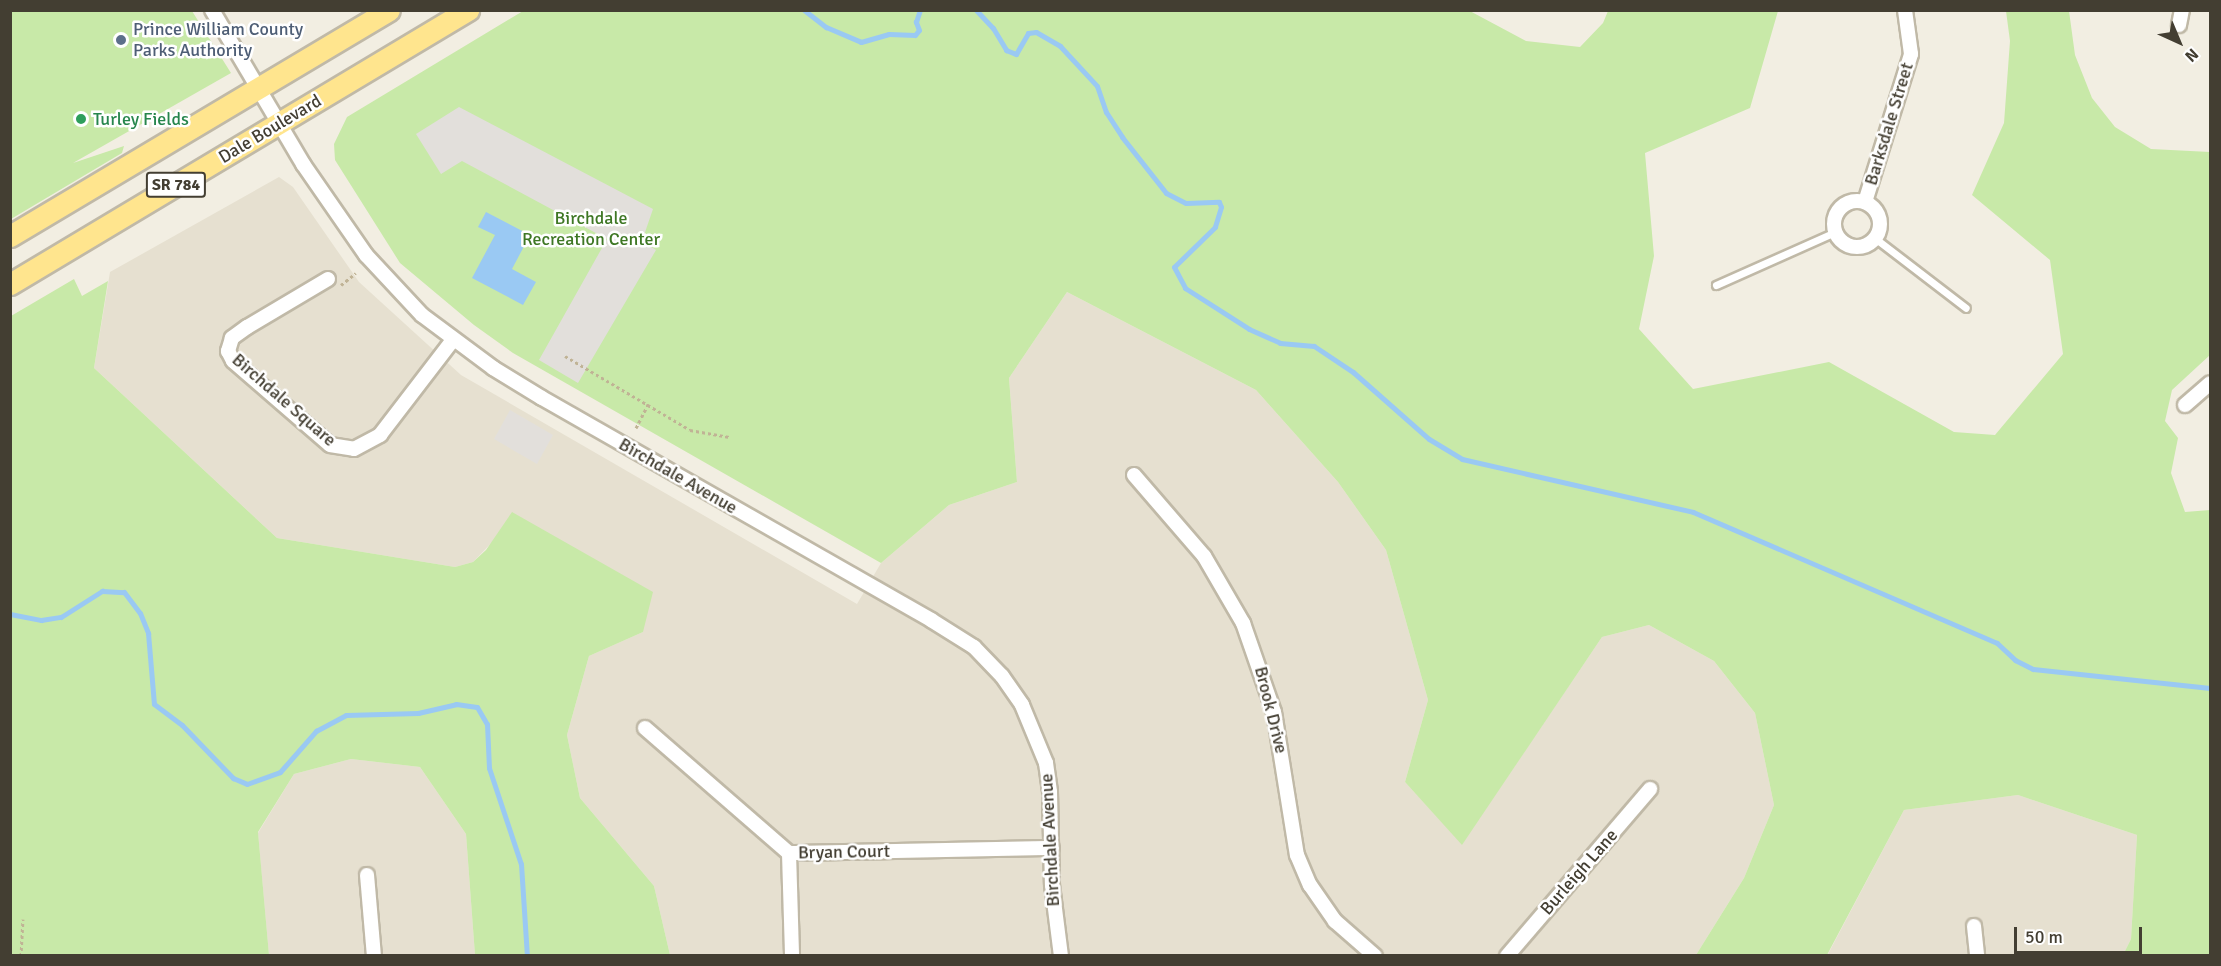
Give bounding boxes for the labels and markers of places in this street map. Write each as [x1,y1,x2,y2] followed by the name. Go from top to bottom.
[133,19,303,62] place label: Prince William County Parks Authority
[114,33,128,47] marker: Prince William County Parks Authority
[93,108,189,130] place label: Turley Fields
[74,112,88,126] marker: Turley Fields

